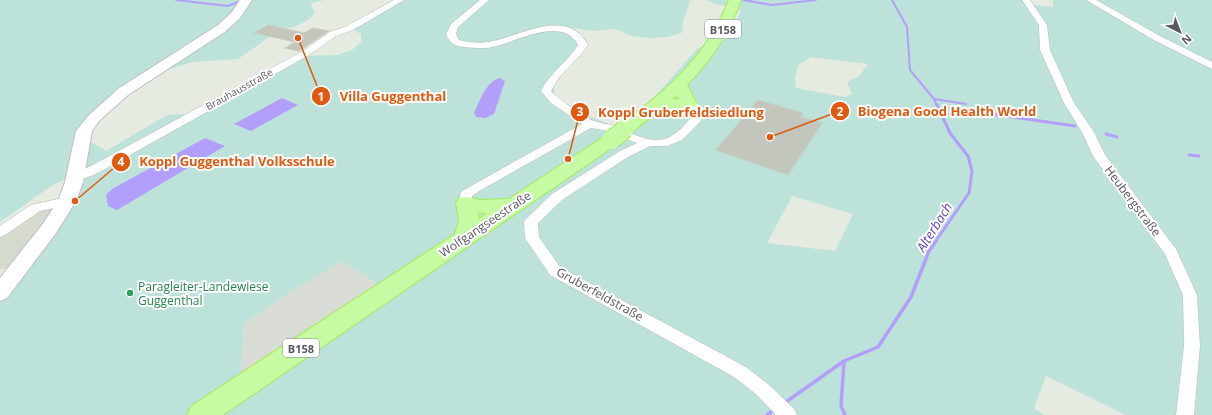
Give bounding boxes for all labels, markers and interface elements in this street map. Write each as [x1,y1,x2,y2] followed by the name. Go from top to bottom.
[1160,12,1200,52] north arrow
[705,20,741,38] road number: B158
[1179,31,1195,48] text: N
[203,65,275,113] street label: Brauhausstraße
[311,84,454,109] callout: Villa Guggenthal
[340,87,446,105] text: Villa Guggenthal
[318,88,324,105] text: 1
[830,99,1044,124] callout: Biogena Good Health World
[570,100,771,125] callout: Koppl Gruberfeldsiedlung
[858,102,1036,120] text: Biogena Good Health World
[577,103,584,120] text: 3
[598,103,765,121] text: Koppl Gruberfeldsiedlung
[837,103,844,120] text: 2
[111,149,342,174] callout: Koppl Guggenthal Volksschule
[139,152,335,170] text: Koppl Guggenthal Volksschule
[118,153,125,170] text: 4
[1101,162,1165,240] street label: Heubergstraße
[436,187,534,261] street label: Wolfgangseestraße
[911,199,956,256] water label: Alterbach
[554,263,647,325] street label: Gruberfeldstraße
[138,278,269,309] place label: Paragleiter-Landewiese Guggenthal
[125,288,135,298] marker: Paragleiter-Landewiese Guggenthal
[283,339,319,357] road number: B158

